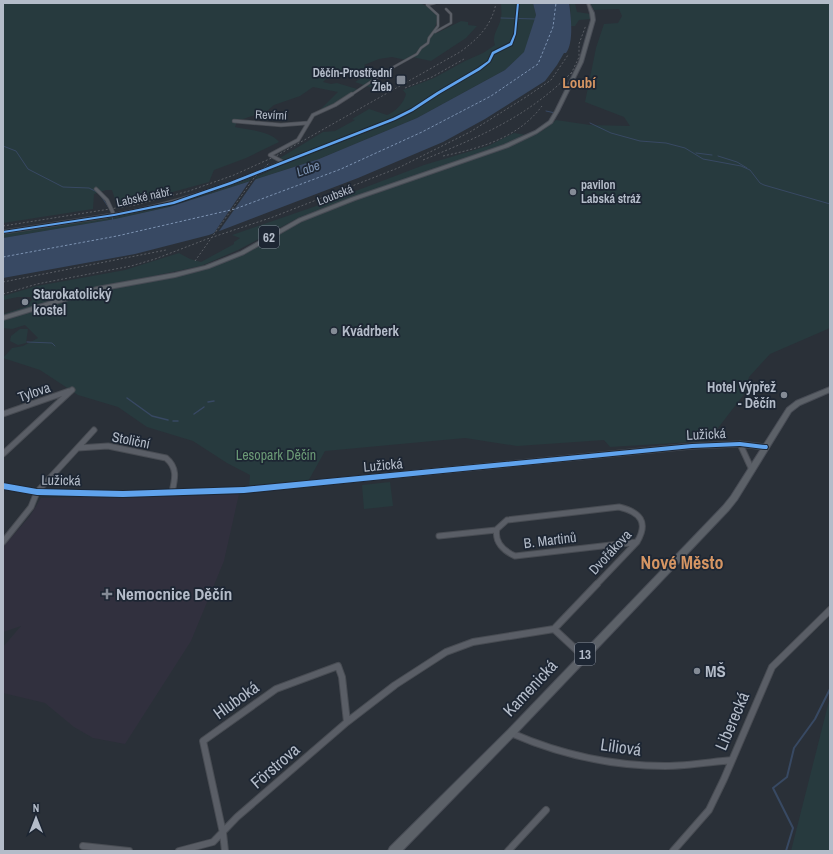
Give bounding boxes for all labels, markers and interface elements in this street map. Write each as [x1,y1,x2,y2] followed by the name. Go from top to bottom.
[313,65,393,95] place label: Děčín-Prostřední Žleb
[562,72,596,93] district label: Loubí
[395,74,407,86] marker: Děčín-Prostřední Žleb
[255,106,287,124] street label: Revírní
[294,156,322,181] water label: Labe
[581,177,641,207] place label: pavilon Labská stráž
[315,181,356,209] street label: Loubská
[115,183,173,211] street label: Labské nábř.
[568,187,578,197] marker: pavilon Labská stráž
[259,226,279,248] road number: 62
[33,285,112,319] place label: Starokatolický kostel
[20,297,30,307] marker: Starokatolický kostel
[342,322,399,340] place label: Kvádrberk
[329,326,339,336] marker: Kvádrberk
[15,378,53,406] street label: Tylova
[707,378,776,412] place label: Hotel Výpřež - Děčín
[779,390,789,400] marker: Hotel Výpřež - Děčín
[686,424,727,444] street label: Lužická
[110,428,152,453] street label: Stoliční
[236,446,316,464] park label: Lesopark Děčín
[363,454,404,476] street label: Lužická
[41,471,82,489] street label: Lužická
[585,525,636,578] street label: Dvořákova
[523,528,577,552] street label: B. Martinů
[641,550,723,575] district label: Nové Město
[116,582,232,605] place label: Nemocnice Děčín
[101,588,113,600] marker: Nemocnice Děčín
[575,643,595,665] road number: 13
[497,654,562,721] street label: Kamenická
[705,659,726,682] place label: MŠ
[692,666,702,676] marker: MŠ
[208,675,263,724] street label: Hluboká
[709,688,754,753] street label: Liberecká
[599,732,643,761] street label: Liliová
[245,738,304,793] street label: Förstrova
[16,798,56,838] north arrow
[33,801,39,815] text: N

